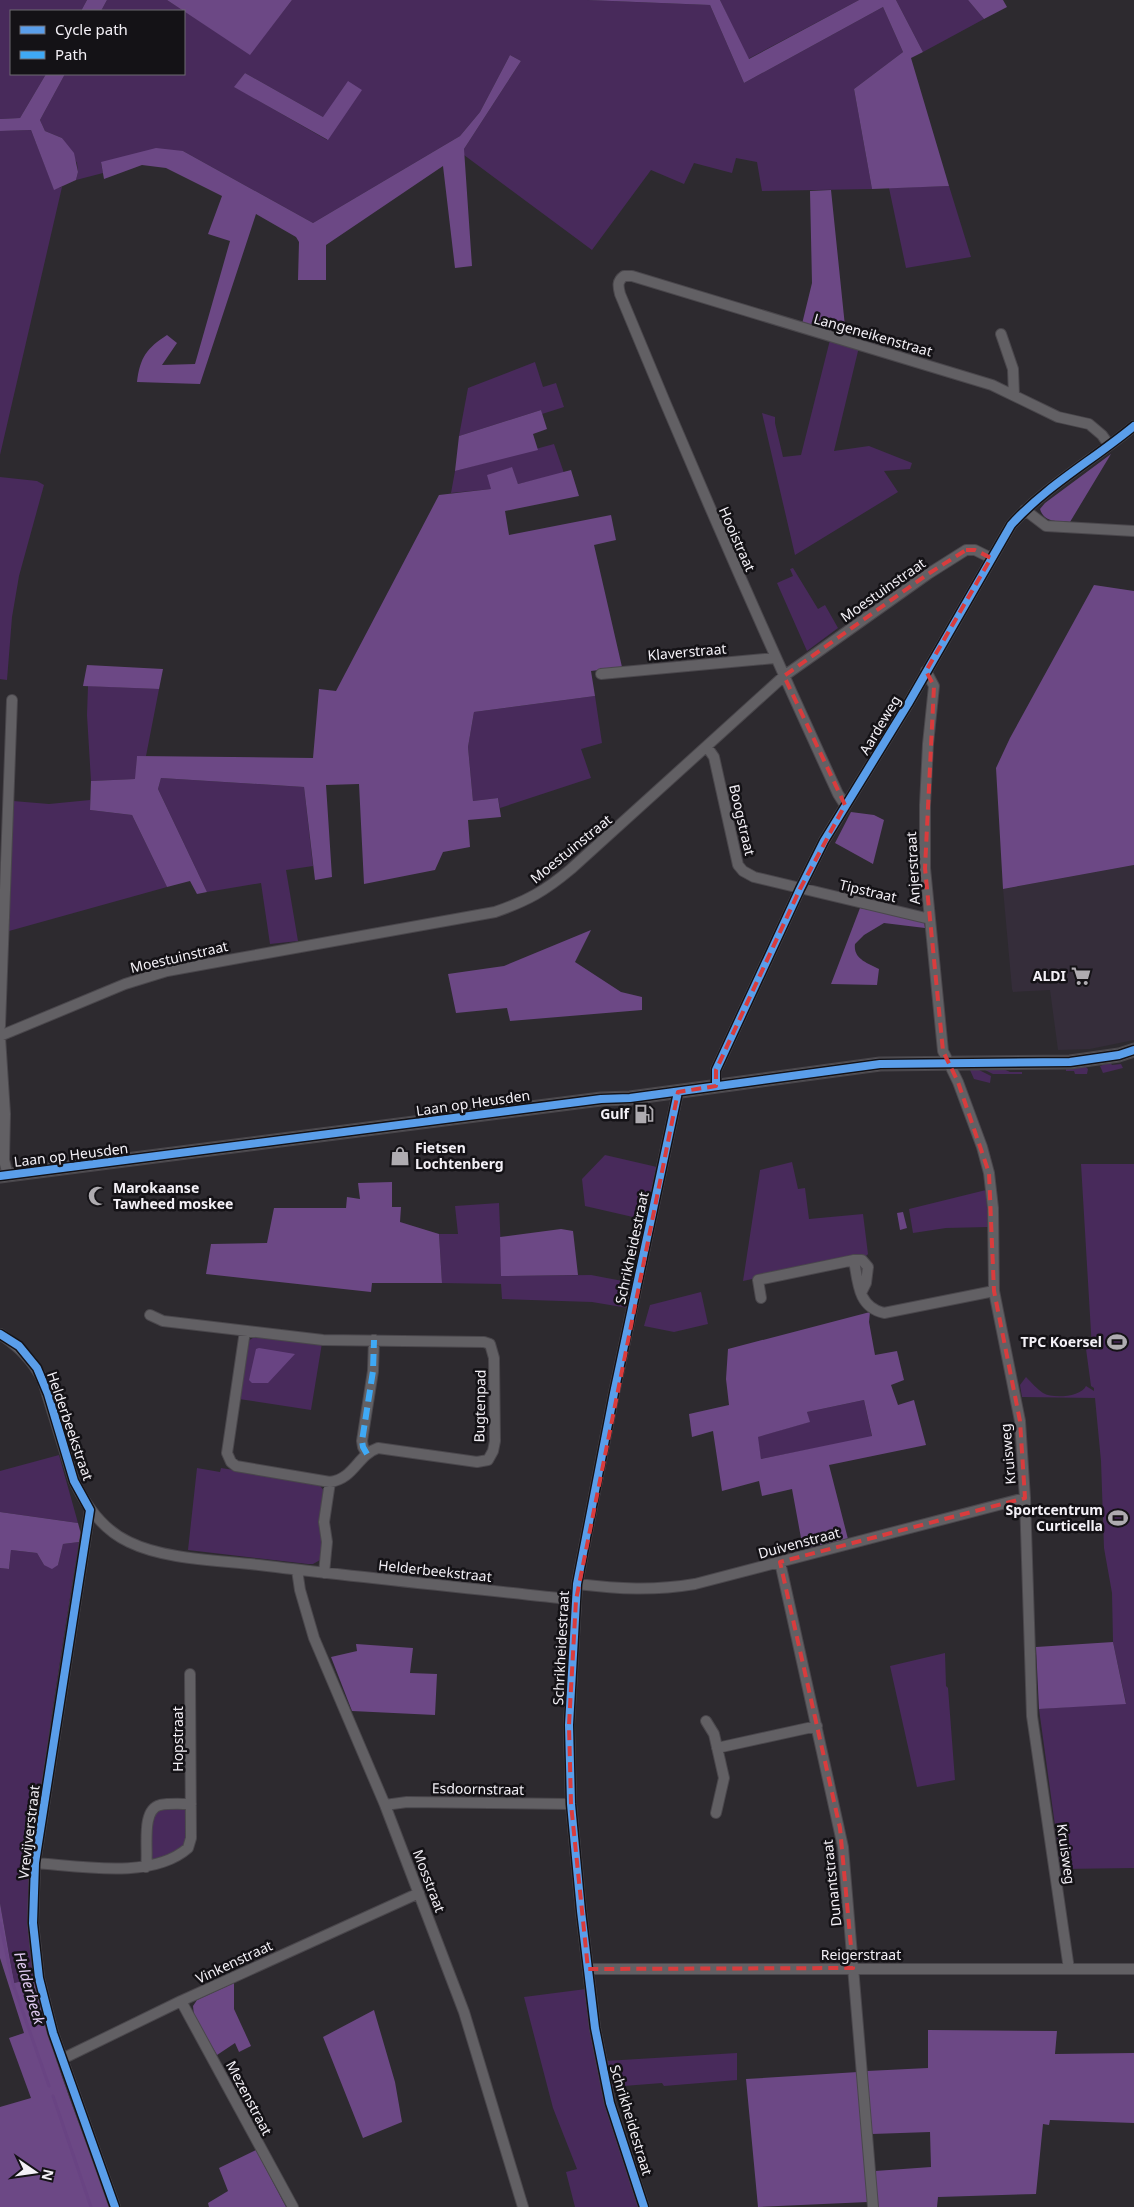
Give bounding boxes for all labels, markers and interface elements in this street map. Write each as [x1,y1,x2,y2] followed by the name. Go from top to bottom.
[10,10,185,75] legend
[55,19,128,39] text: Cycle path
[55,44,87,64] text: Path
[812,308,935,361] street label: Langeneikenstraat
[715,503,760,574] street label: Hooistraat
[836,553,929,626] street label: Moestuinstraat
[647,639,727,664] street label: Klaverstraat
[854,692,905,758] street label: Aardeweg
[725,782,760,857] street label: Boogstraat
[526,810,615,887] street label: Moestuinstraat
[901,831,924,905] street label: Anjerstraat
[838,875,899,906] street label: Tipstraat
[128,936,230,977] street label: Moestuinstraat
[1070,965,1092,987] supermarket icon: ALDI
[1033,966,1066,985] place label: ALDI
[415,1085,531,1120] street label: Laan op Heusden
[633,1103,655,1125] fuel station icon: Gulf
[600,1104,631,1123] place label: Gulf
[13,1138,129,1171] street label: Laan op Heusden
[415,1138,504,1173] place label: Fietsen Lochtenberg
[389,1145,411,1167] shop icon: Fietsen Lochtenberg
[113,1178,233,1213] place label: Marokaanse Tawheed moskee
[87,1185,109,1207] mosque icon: Marokaanse Tawheed moskee
[610,1190,653,1306] street label: Schrikheidestraat
[1106,1331,1128,1353] sports icon: TPC Koersel
[1020,1332,1102,1351] place label: TPC Koersel
[43,1369,98,1483] street label: Helderbeekstraat
[469,1369,490,1443] street label: Bugtenpad
[995,1423,1020,1485] street label: Kruisweg
[1006,1500,1103,1535] place label: Sportcentrum Curticella
[1107,1507,1129,1529] sports icon: Sportcentrum Curticella
[756,1522,842,1563] street label: Duivenstraat
[377,1555,493,1586] street label: Helderbeekstraat
[548,1590,573,1706] street label: Schrikheidestraat
[168,1706,187,1772] street label: Hopstraat
[432,1778,524,1799] street label: Esdoornstraat
[13,1784,44,1880] street label: Vrevijverstraat
[1053,1822,1080,1885] street label: Kruisweg
[818,1839,846,1927] street label: Dunantstraat
[409,1847,450,1915] street label: Mosstraat
[192,1935,275,1988] street label: Vinkenstraat
[821,1945,901,1964] street label: Reigerstraat
[10,1949,50,2027] water label: Helderbeek
[222,2057,277,2138] street label: Mezenstraat
[606,2062,657,2177] street label: Schrikheidestraat
[10,2147,60,2197] north arrow
[38,2167,59,2183] text: N

